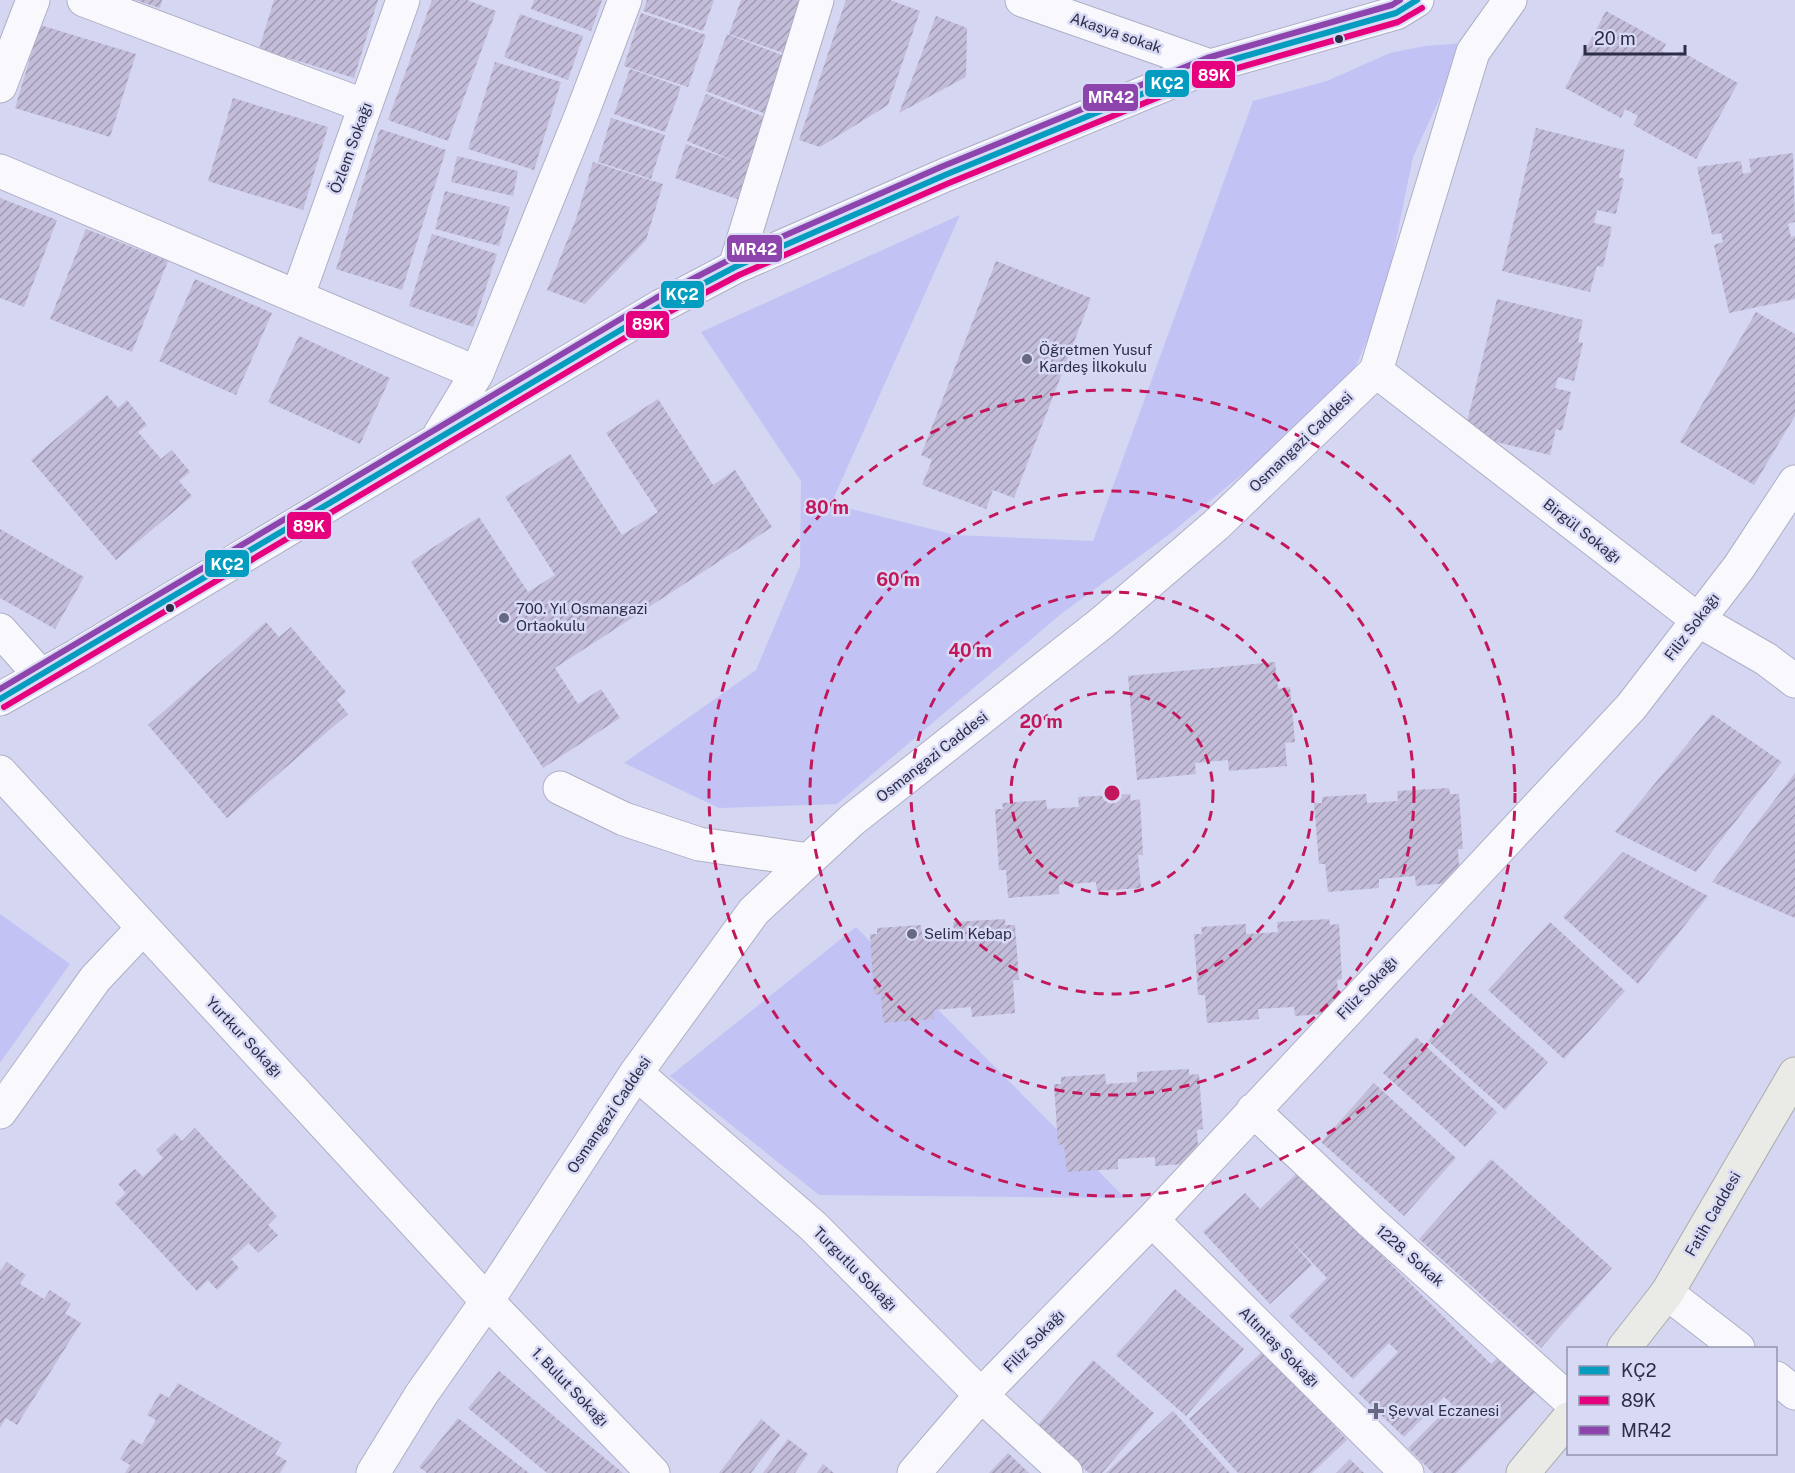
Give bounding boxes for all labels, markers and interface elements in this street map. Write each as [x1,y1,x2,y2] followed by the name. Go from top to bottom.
[1068,9,1164,56] street label: Akasya sokak
[1585,18,1686,56] scale bar
[1594,28,1636,49] text: 20 m
[1333,33,1345,45] unlabelled marker
[1191,60,1236,89] line badge: 89K
[1198,66,1231,85] text: 89K
[1144,69,1190,98] line badge: KÇ2
[1150,74,1184,93] text: KÇ2
[1082,83,1139,112] line badge: MR42
[1088,88,1134,107] text: MR42
[325,100,375,196] street label: Özlem Sokağı
[726,234,783,263] line badge: MR42
[731,240,777,259] text: MR42
[660,280,705,309] line badge: KÇ2
[665,285,699,304] text: KÇ2
[625,310,670,339] line badge: 89K
[632,315,665,334] text: 89K
[1039,340,1152,375] place label: Öğretmen Yusuf Kardeş İlkokulu
[1020,352,1034,366] marker: Öğretmen Yusuf Kardeş İlkokulu
[1246,388,1356,495] street label: Osmangazi Caddesi
[1540,495,1624,566] street label: Birgül Sokağı
[805,497,849,518] text: 80 m
[286,511,332,540] line badge: 89K
[293,517,326,536] text: 89K
[204,549,250,578] line badge: KÇ2
[210,555,244,574] text: KÇ2
[876,569,920,590] text: 60 m
[1661,590,1722,664] street label: Filiz Sokağı
[516,600,647,634] place label: 700. Yıl Osmangazi Ortaokulu
[164,602,176,614] unlabelled marker
[497,611,511,625] marker: 700. Yıl Osmangazi Ortaokulu
[948,640,992,661] text: 40 m
[873,708,991,805] street label: Osmangazi Caddesi
[1019,711,1063,732] text: 20 m
[1102,783,1122,803] centre of rings
[924,925,1012,942] place label: Selim Kebap
[905,927,919,941] marker: Selim Kebap
[1333,953,1400,1023] street label: Filiz Sokağı
[203,993,286,1080] street label: Yurtkur Sokağı
[563,1053,654,1176] street label: Osmangazi Caddesi
[1681,1168,1744,1259] street label: Fatih Caddesi
[1373,1222,1448,1290] street label: 1228. Sokak
[810,1223,901,1314] street label: Turgutlu Sokağı
[1236,1303,1323,1390] street label: Altıntaş Sokağı
[1000,1306,1067,1375] street label: Filiz Sokağı
[529,1344,612,1429] street label: 1. Bulut Sokağı
[1567,1347,1777,1455] legend
[1621,1360,1656,1381] text: KÇ2
[1621,1390,1656,1411] text: 89K
[1388,1402,1499,1419] place label: Şevval Eczanesi
[1369,1404,1383,1418] marker: Şevval Eczanesi
[1621,1420,1671,1441] text: MR42

